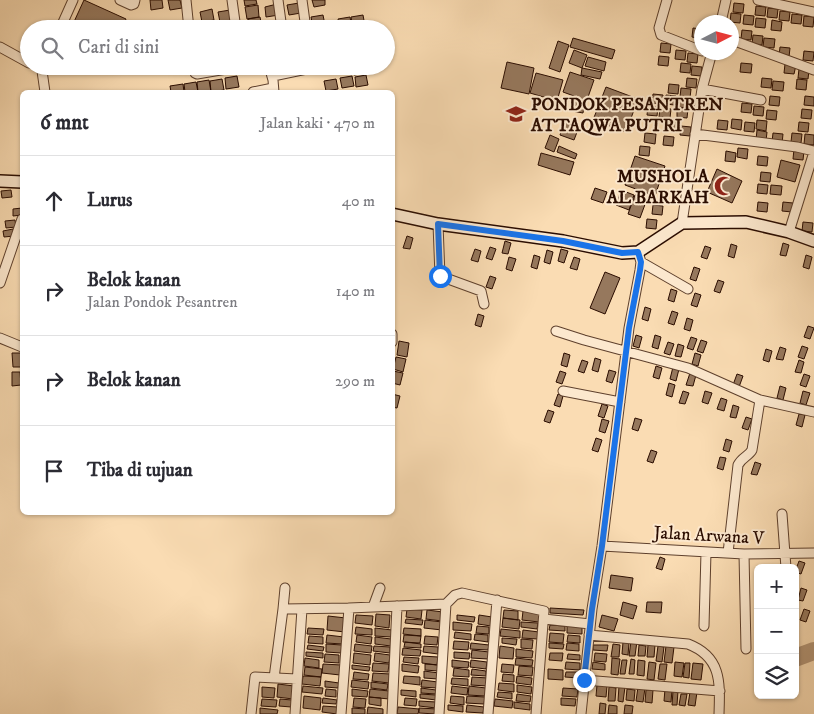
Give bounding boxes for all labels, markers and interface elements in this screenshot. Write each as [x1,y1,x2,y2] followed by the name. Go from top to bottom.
[694,15,739,60] north arrow
[20,20,395,75] search box
[38,34,66,62] icon: search
[78,36,159,59] text: Cari di sini
[530,94,723,137] place label: PONDOK PESANTREN ATTAQWA PUTRI
[505,103,527,125] school or university icon: PONDOK PESANTREN ATTAQWA PUTRI
[40,110,89,136] text: 6 mnt
[260,113,375,133] text: Jalan kaki · 470 m
[606,166,710,209] place label: MUSHOLA AL BARKAH
[713,175,735,197] mosque icon: MUSHOLA AL BARKAH
[40,187,68,215] icon: ahead
[87,189,132,212] text: Lurus
[342,191,375,211] text: 40 m
[429,265,452,288] route start
[87,269,181,292] text: Belok kanan
[40,277,68,305] icon: right
[336,281,375,301] text: 140 m
[87,292,238,312] text: Jalan Pondok Pesantren
[40,367,68,395] icon: right
[87,369,181,392] text: Belok kanan
[335,371,375,391] text: 290 m
[40,457,68,485] icon: arrive
[87,459,193,482] text: Tiba di tujuan
[651,522,765,550] street label: Jalan Arwana V
[754,564,799,699] map controls
[754,564,799,609] button: +
[754,609,799,654] button: −
[754,654,799,699] button: layers
[573,669,596,692] route end

